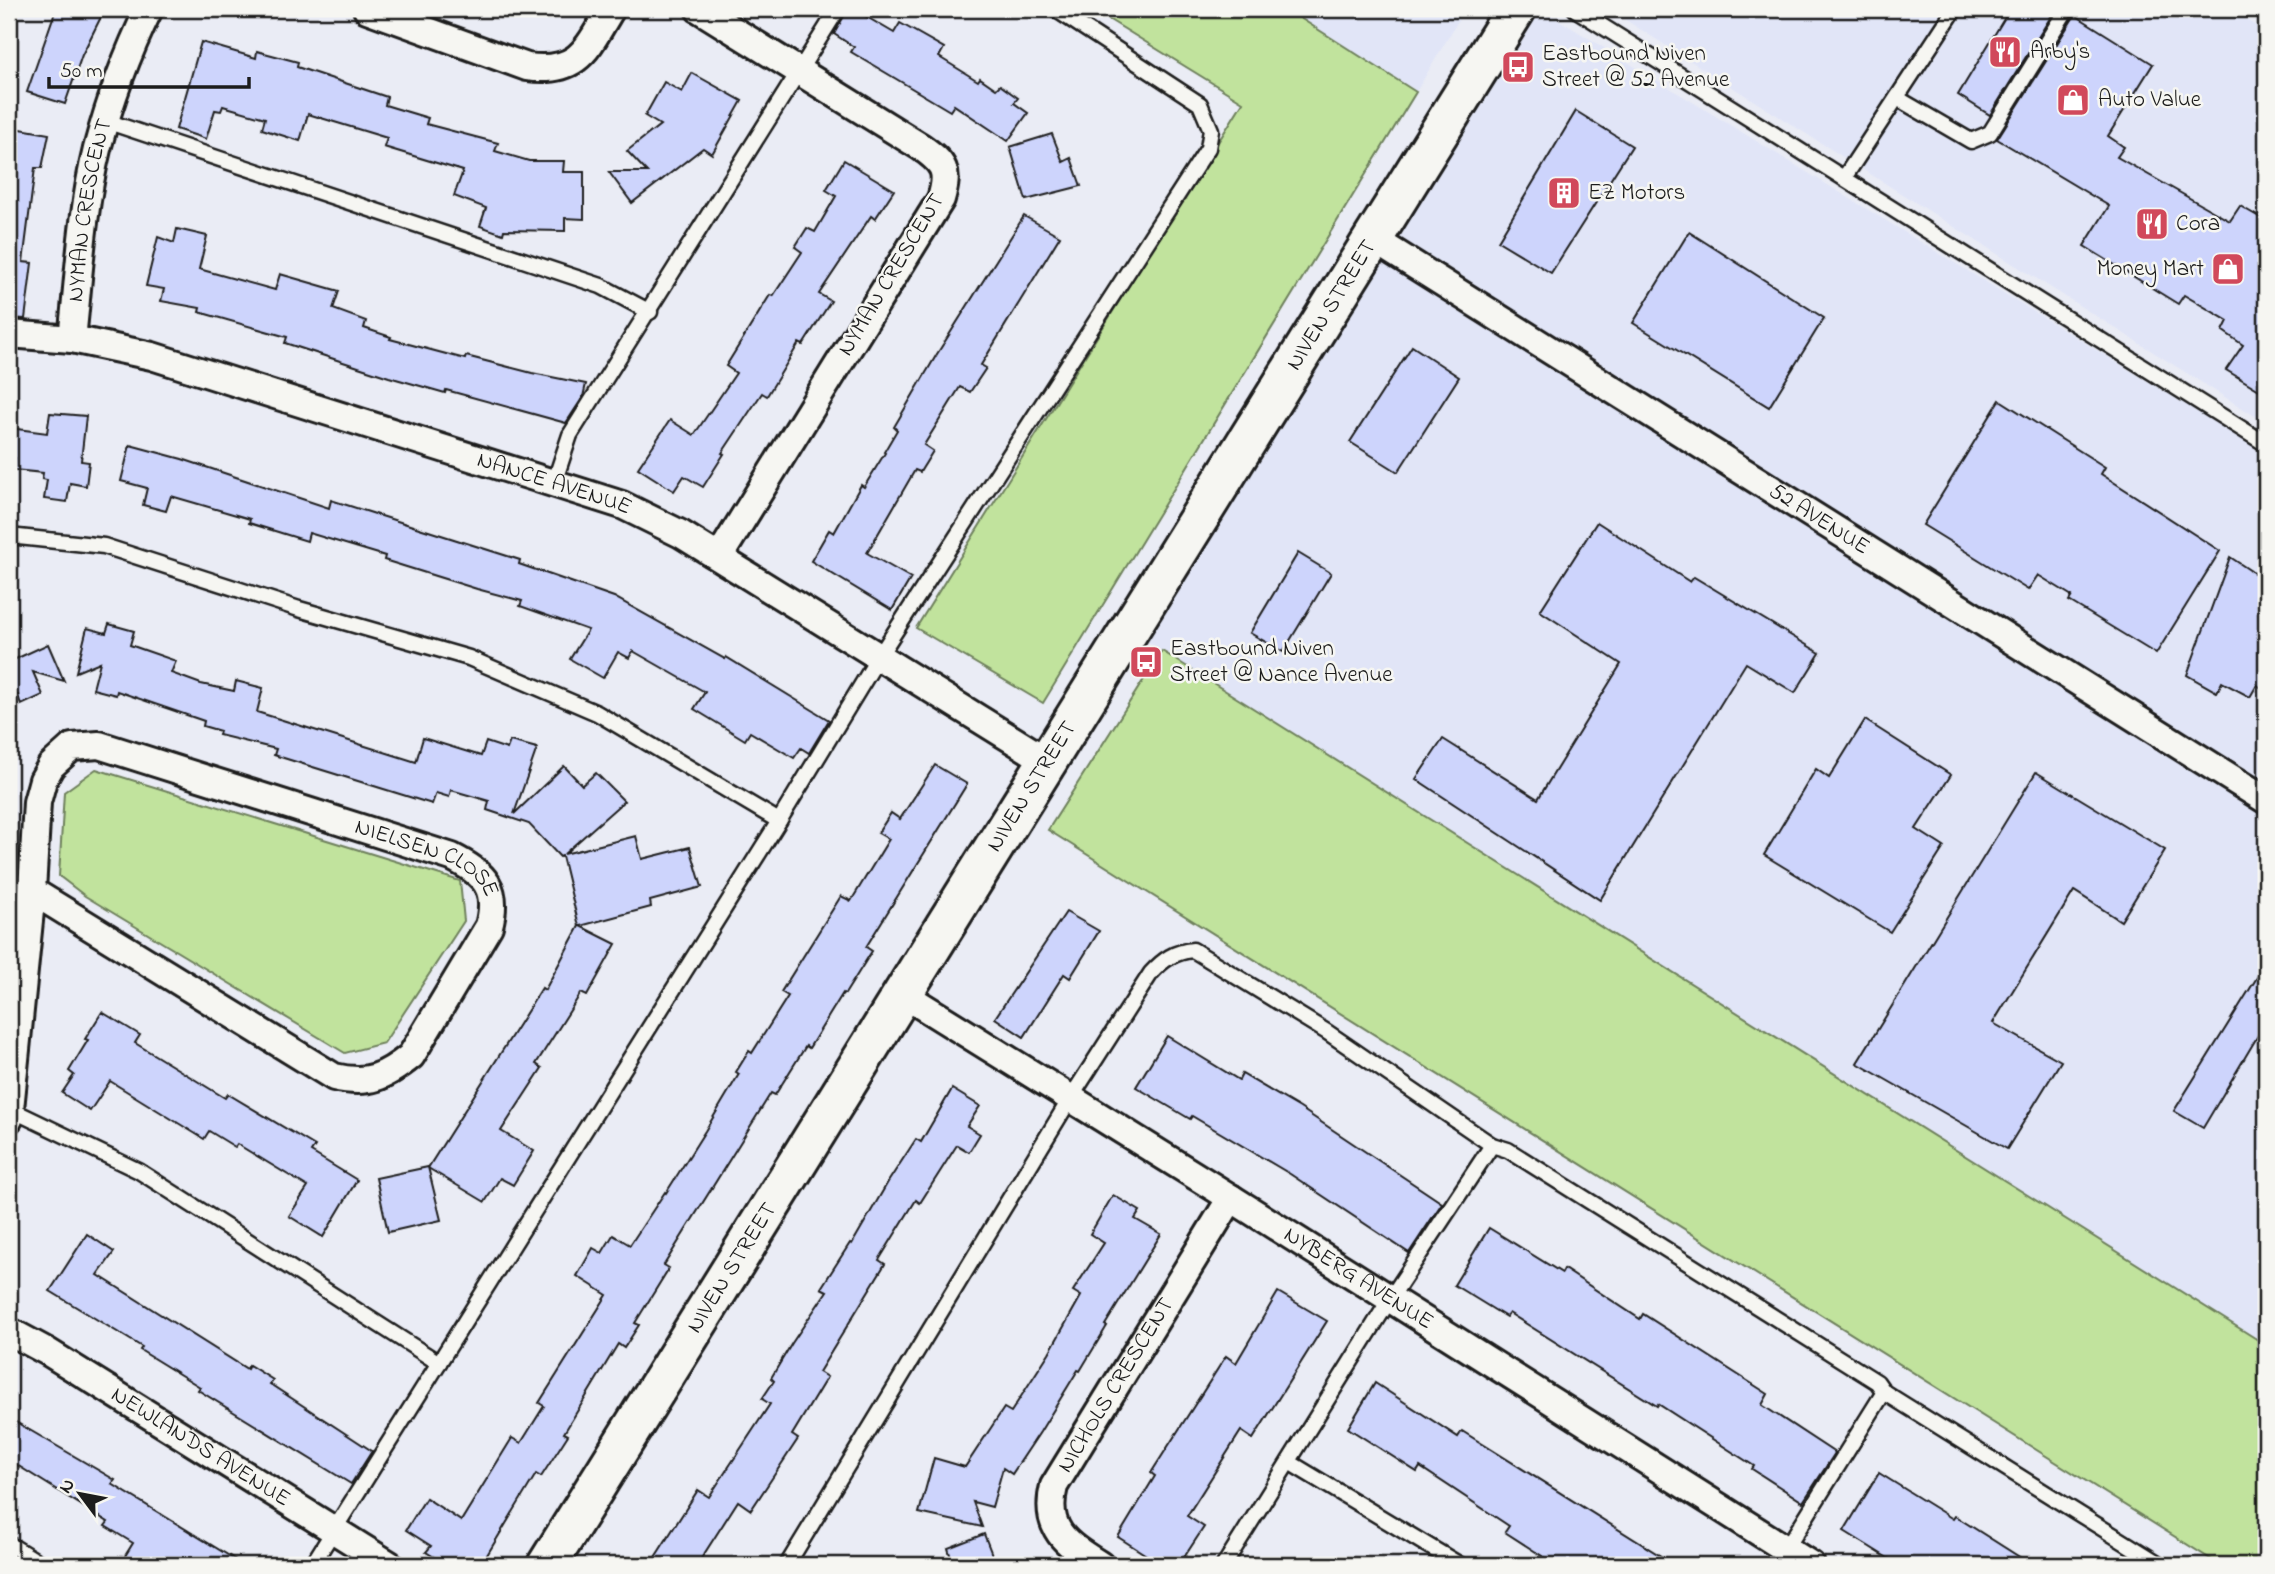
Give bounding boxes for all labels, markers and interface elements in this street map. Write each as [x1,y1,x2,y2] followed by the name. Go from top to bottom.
[1986,33,2024,71] restaurant icon: Arby's
[2030,36,2090,71] place label: Arby's
[1542,38,1730,97] place label: Eastbound Niven Street @ 52 Avenue
[49,46,248,90] scale bar
[1499,48,1537,86] bus stop icon: Eastbound Niven Street @ 52 Avenue
[60,57,103,87] text: 50 m
[2054,81,2092,119] shop icon: Auto Value
[2098,84,2202,117] place label: Auto Value
[59,115,121,303] street label: NYMAN CRESCENT
[1545,174,1583,212] building icon: EZ Motors
[1588,177,1685,210] place label: EZ Motors
[830,187,954,363] street label: NYMAN CRESCENT
[2133,205,2171,243] restaurant icon: Cora
[2176,208,2220,241] place label: Cora
[1278,233,1385,377] street label: NIVEN STREET
[2209,250,2247,288] shop icon: Money Mart
[2097,253,2204,288] place label: Money Mart
[473,444,638,524] street label: NANCE AVENUE
[1762,475,1876,563] street label: 52 AVENUE
[1170,633,1393,692] place label: Eastbound Niven Street @ Nance Avenue
[1127,643,1165,681] bus stop icon: Eastbound Niven Street @ Nance Avenue
[978,715,1085,858] street label: NIVEN STREET
[351,811,507,902] street label: NIELSEN CLOSE
[679,1196,785,1340] street label: NIVEN STREET
[1277,1219,1440,1338] street label: NYBERG AVENUE
[1049,1291,1183,1479] street label: NICHOLS CRESCENT
[104,1379,297,1515] street label: NEWLANDS AVENUE
[46,1458,116,1528] north arrow
[53,1474,83,1499] text: N

